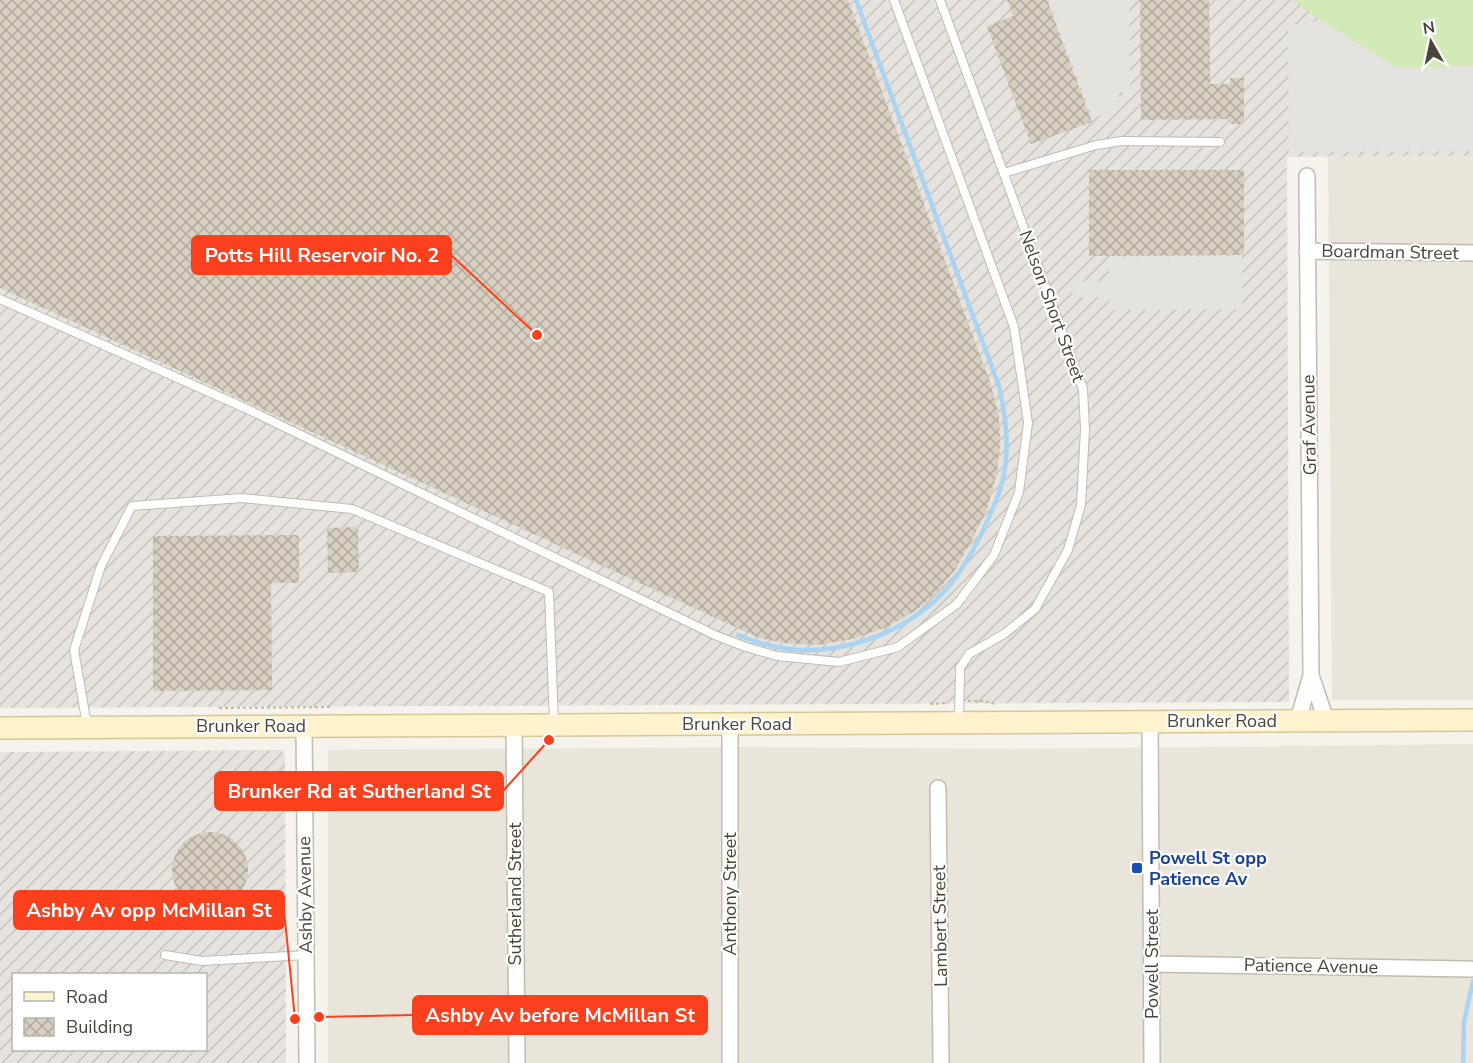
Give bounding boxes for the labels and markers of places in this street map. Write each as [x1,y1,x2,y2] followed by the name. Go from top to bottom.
[192,236,451,274] callout: Potts Hill Reservoir No. 2
[215,772,503,810] callout: Brunker Rd at Sutherland St
[1149,846,1267,891] place label: Powell St opp Patience Av
[1130,861,1144,875] marker: Powell St opp Patience Av
[14,891,284,929] callout: Ashby Av opp McMillan St
[413,996,707,1034] callout: Ashby Av before McMillan St

